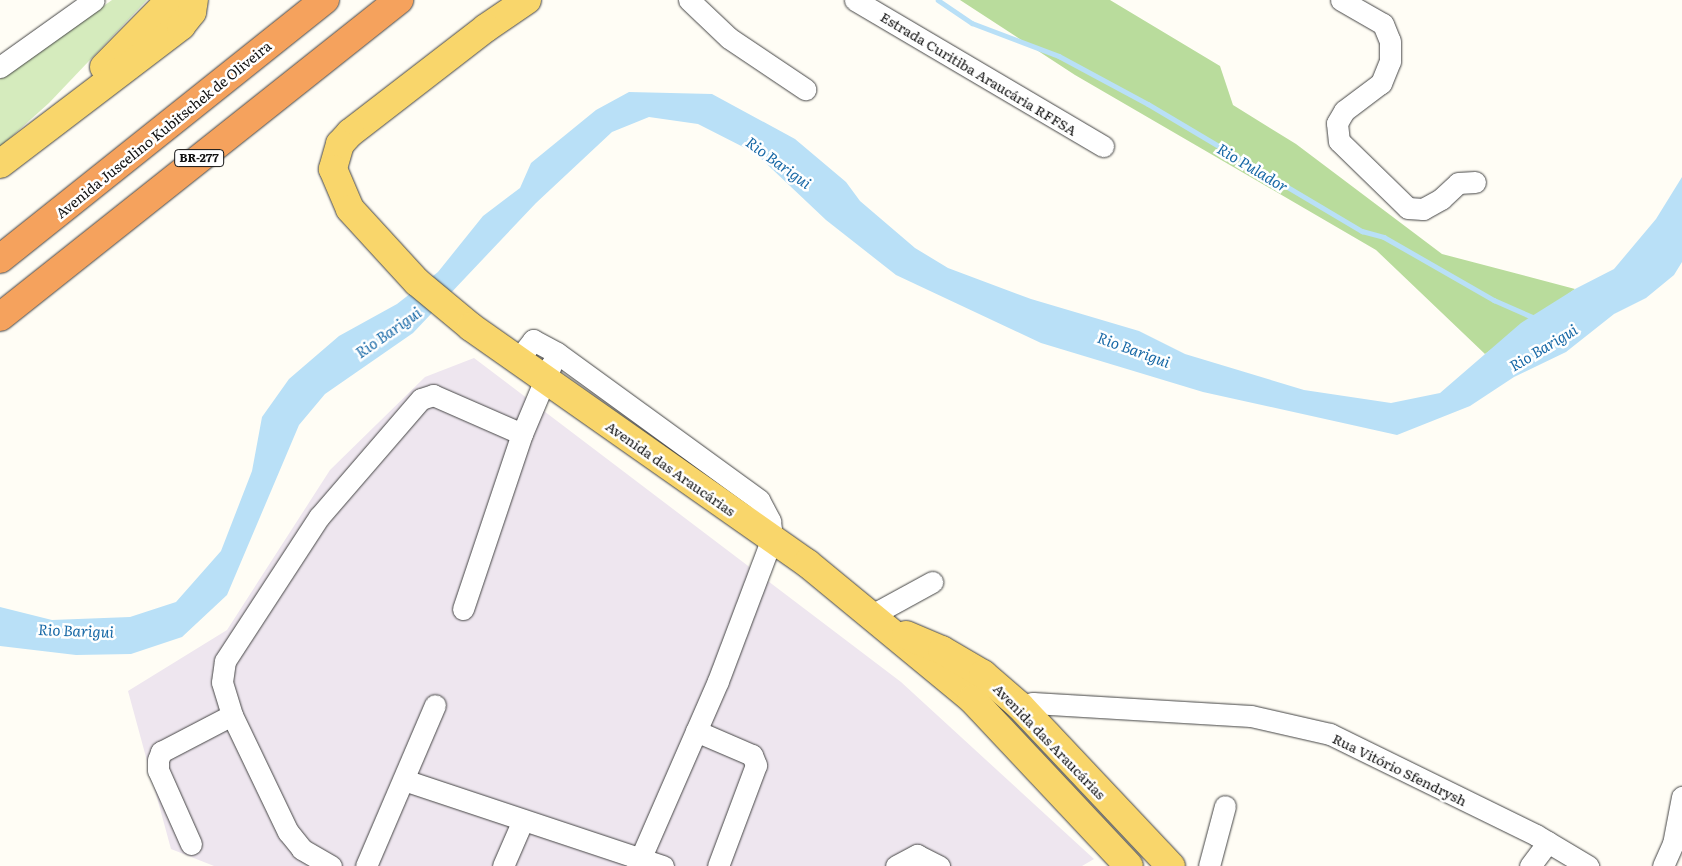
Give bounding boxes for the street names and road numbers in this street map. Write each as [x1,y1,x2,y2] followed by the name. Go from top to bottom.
[878,8,1080,138] street label: Estrada Curitiba Araucária RFFSA
[52,37,274,221] street label: Avenida Juscelino Kubitschek de Oliveira
[174,148,224,168] road number: BR-277
[603,417,739,519] street label: Avenida das Araucárias
[990,680,1110,802] street label: Avenida das Araucárias
[1330,729,1470,809] street label: Rua Vitório Sfendrysh

